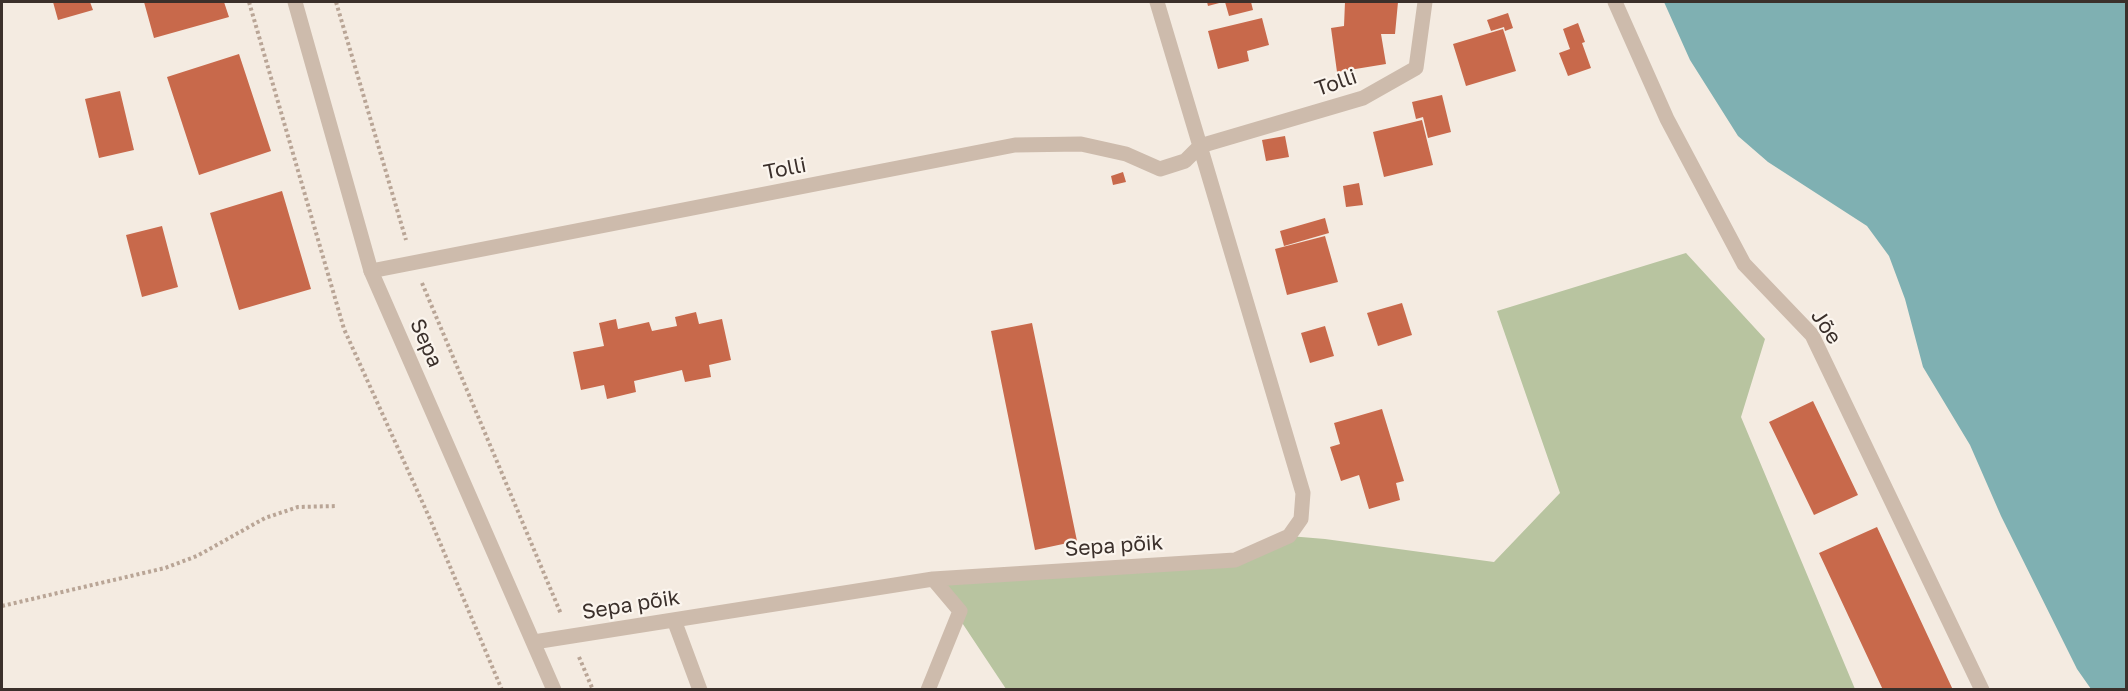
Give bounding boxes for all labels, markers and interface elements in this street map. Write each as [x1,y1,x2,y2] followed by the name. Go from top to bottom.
[1312,64,1360,102] street label: Tolli
[762,153,808,185] street label: Tolli
[1805,305,1847,349] street label: Jõe
[404,315,448,371] street label: Sepa
[1064,530,1164,562] street label: Sepa põik
[580,585,682,625] street label: Sepa põik

